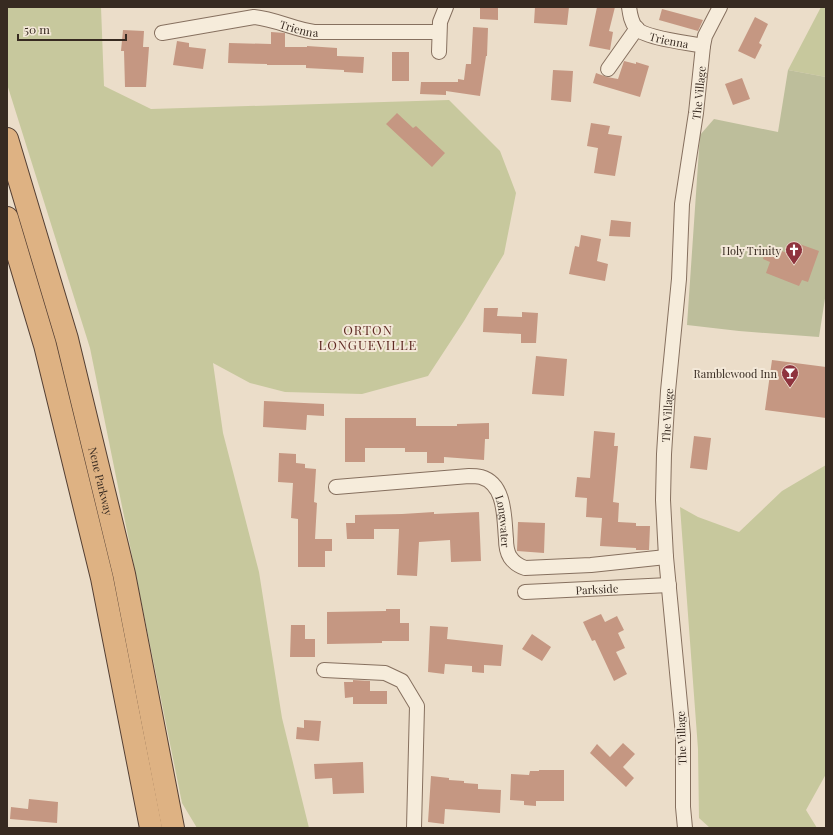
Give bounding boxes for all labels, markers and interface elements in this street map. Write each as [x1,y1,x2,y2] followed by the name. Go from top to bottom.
[18,16,126,42] scale bar
[278,16,319,40] street label: Trienna
[24,21,50,37] text: 50 m
[648,28,690,51] street label: Trienna
[688,65,708,121] street label: The Village
[784,240,804,265] church icon: Holy Trinity
[722,243,781,258] place label: Holy Trinity
[319,321,417,353] district label: ORTON LONGUEVILLE
[780,363,800,388] bar icon: Ramblewood Inn
[694,366,777,381] place label: Ramblewood Inn
[657,387,676,443] street label: The Village
[86,445,117,517] street label: Nene Parkway
[493,493,514,548] street label: Longwater
[575,580,619,597] street label: Parkside
[673,710,689,765] street label: The Village

